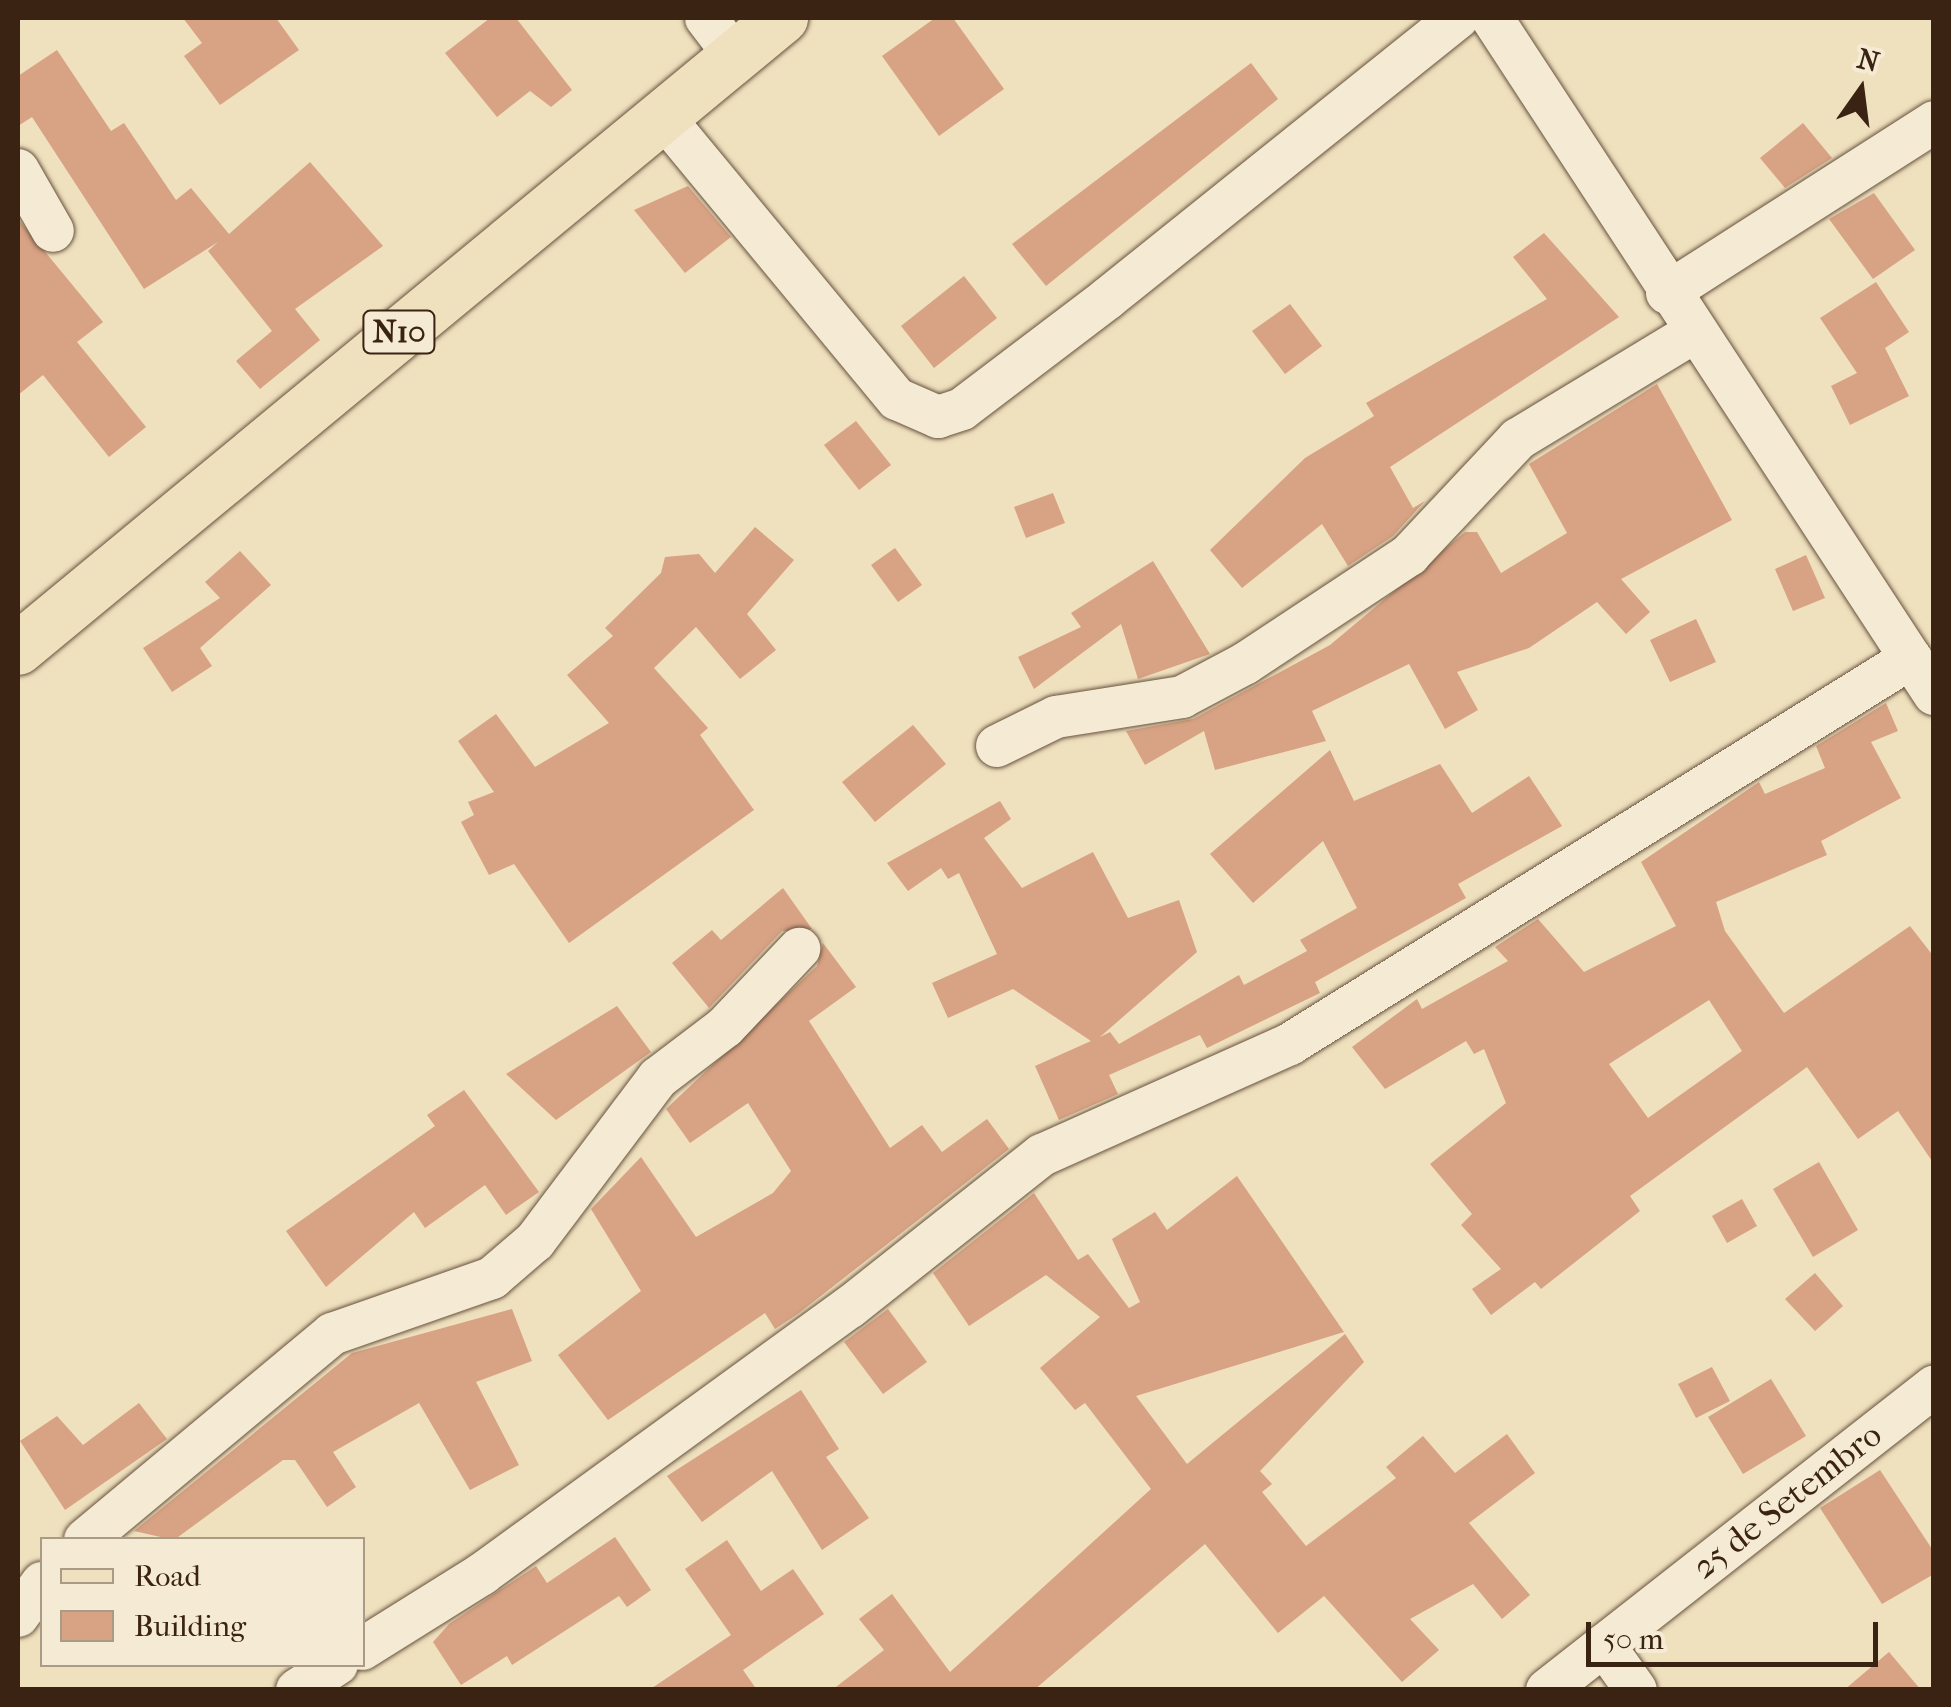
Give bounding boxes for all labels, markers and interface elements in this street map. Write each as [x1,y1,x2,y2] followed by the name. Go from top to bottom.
[1811,40,1911,140] north arrow
[1854,42,1883,79] text: N
[362,305,436,359] road number: N10
[1684,1414,1890,1588] street label: 25 de Setembro
[40,1537,365,1667] legend
[134,1559,201,1594] text: Road
[1591,1602,1884,1664] scale bar
[134,1609,246,1644] text: Building
[1603,1622,1664,1657] text: 50 m

